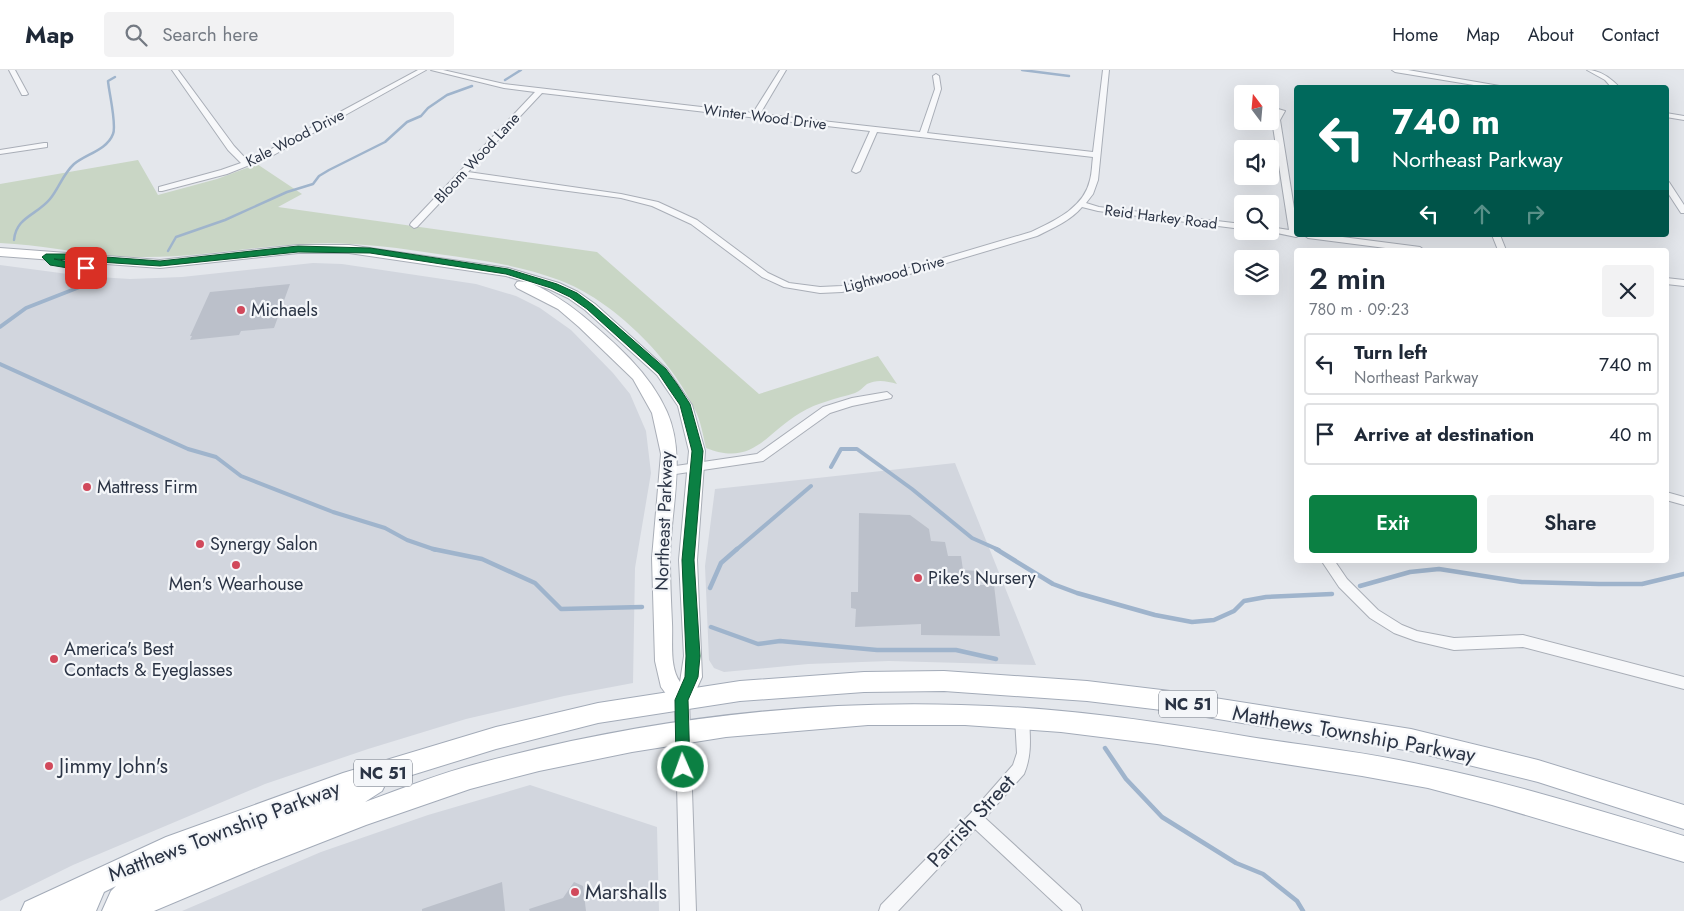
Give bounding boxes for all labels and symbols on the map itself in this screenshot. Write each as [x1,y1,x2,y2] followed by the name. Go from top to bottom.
[1234,85,1279,130] north arrow
[702,99,828,136] street label: Winter Wood Drive
[242,104,348,172] street label: Kale Wood Drive
[429,107,525,208] street label: Bloom Wood Lane
[1103,199,1219,235] street label: Reid Harkey Road
[65,247,107,289] pin
[841,250,947,298] street label: Lightwood Drive
[251,297,318,323] place label: Michaels
[235,304,247,316] marker: Michaels
[649,451,679,591] street label: Northeast Parkway
[97,474,198,500] place label: Mattress Firm
[81,481,93,493] marker: Mattress Firm
[210,531,318,557] place label: Synergy Salon
[194,538,206,550] marker: Synergy Salon
[230,559,242,571] marker: Men's Wearhouse
[928,565,1036,591] place label: Pike's Nursery
[169,571,303,597] place label: Men's Wearhouse
[912,572,924,584] marker: Pike's Nursery
[64,636,233,683] place label: America's Best Contacts & Eyeglasses
[48,653,60,665] marker: America's Best Contacts & Eyeglasses
[1159,690,1217,718] road number: NC 51
[1230,698,1479,770] street label: Matthews Township Parkway
[656,740,708,792] position arrow
[56,751,168,781] place label: Jimmy John's
[43,760,55,772] marker: Jimmy John's
[354,760,412,786] road number: NC 51
[920,768,1022,874] street label: Parrish Street
[104,773,345,889] street label: Matthews Township Parkway
[585,877,667,907] place label: Marshalls
[569,886,581,898] marker: Marshalls

